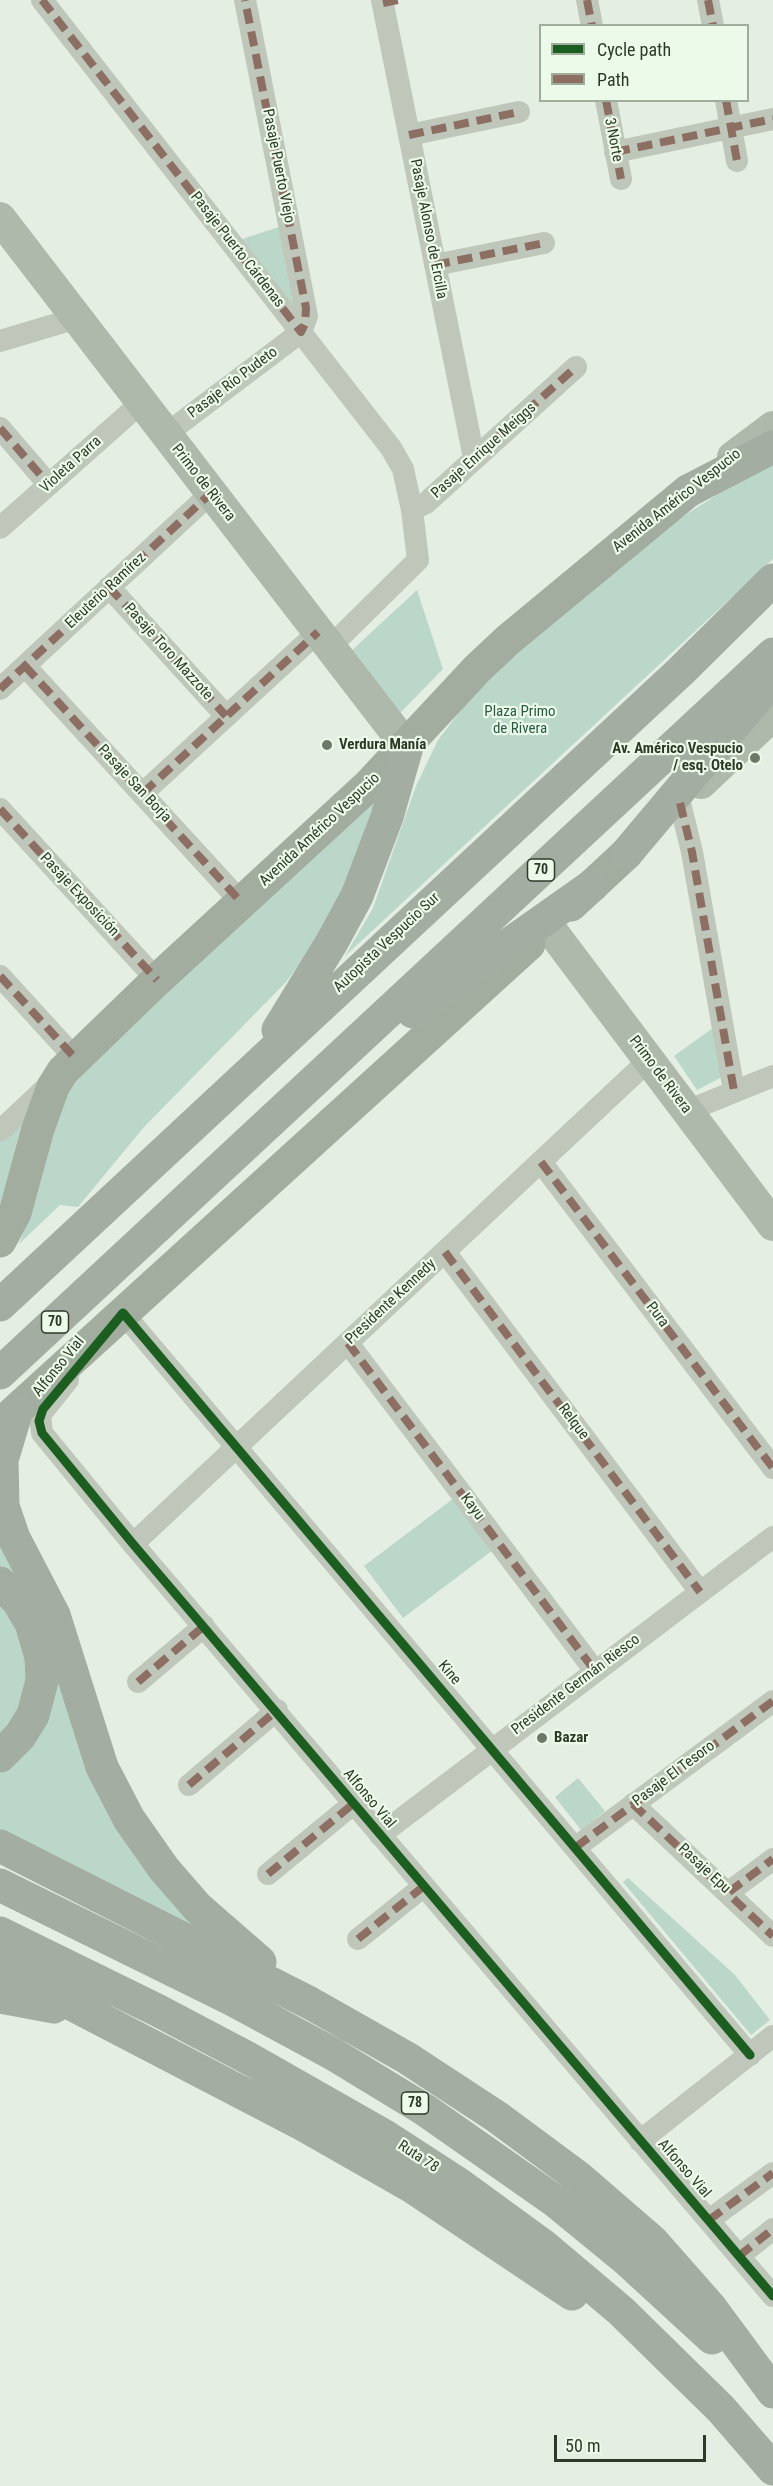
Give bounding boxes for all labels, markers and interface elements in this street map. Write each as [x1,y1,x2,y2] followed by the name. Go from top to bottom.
[539,24,749,102] legend
[597,39,671,60] text: Cycle path
[597,69,630,90] text: Path
[258,107,298,225] street label: Pasaje Puerto Viejo
[600,117,626,163] street label: 3 Norte
[406,157,450,301] street label: Pasaje Alonso de Ercilla
[186,189,288,311] street label: Pasaje Puerto Cárdenas
[185,343,281,423] street label: Pasaje Río Pudeto
[428,399,540,503] street label: Pasaje Enrique Meiggs
[37,433,105,497] street label: Violeta Parra
[167,441,239,525] street label: Primo de Rivera
[609,445,745,557] street label: Avenida Américo Vespucio
[62,549,150,633] street label: Eleuterio Ramírez
[120,600,216,704] street label: Pasaje Toro Mazzote
[484,703,556,738] park label: Plaza Primo de Rivera
[339,736,426,754] place label: Verdura Manía
[320,738,334,752] marker: Verdura Manía
[612,740,743,775] place label: Av. Américo Vespucio / esq. Otelo
[93,741,175,827] street label: Pasaje San Borja
[748,751,762,765] marker: Av. Américo Vespucio / esq. Otelo
[256,770,384,890] street label: Avenida Américo Vespucio
[36,849,122,941] street label: Pasaje Exposición
[528,859,554,881] road number: 70
[330,889,444,997] street label: Autopista Vespucio Sur
[625,1033,695,1117] street label: Primo de Rivera
[342,1256,440,1348] street label: Presidente Kennedy
[642,1299,672,1331] street label: Pura
[42,1311,68,1333] road number: 70
[29,1333,89,1401] street label: Alfonso Vial
[554,1401,592,1443] street label: Relque
[456,1490,488,1524] street label: Kayu
[508,1631,644,1739] street label: Presidente Germán Riesco
[434,1657,464,1689] street label: Kine
[554,1729,588,1747] place label: Bazar
[535,1731,549,1745] marker: Bazar
[629,1737,719,1811] street label: Pasaje El Tesoro
[339,1766,399,1832] street label: Alfonso Vial
[674,1840,734,1898] street label: Pasaje Epu
[402,2092,428,2114] road number: 78
[654,2136,714,2202] street label: Alfonso Vial
[394,2137,442,2177] street label: Ruta 78
[557,2423,708,2461] scale bar
[565,2435,600,2456] text: 50 m

